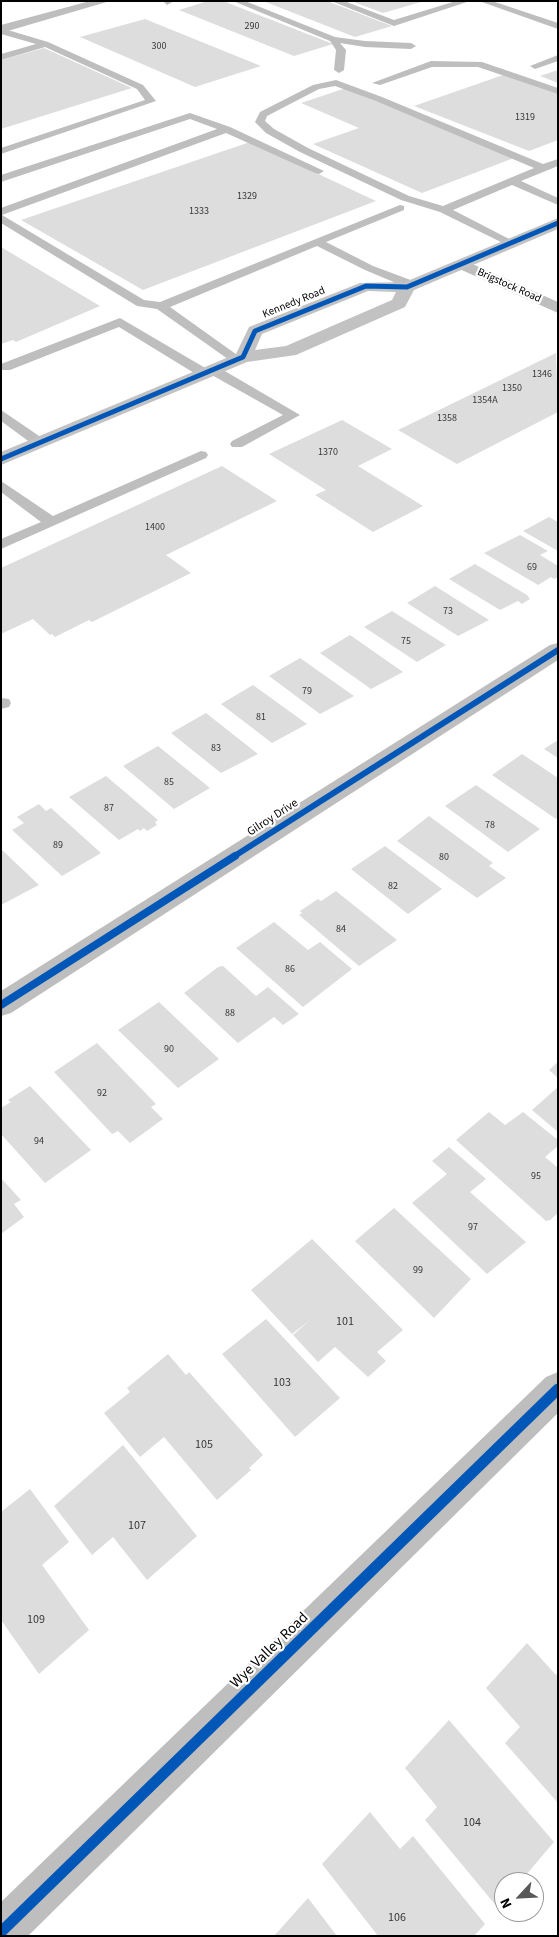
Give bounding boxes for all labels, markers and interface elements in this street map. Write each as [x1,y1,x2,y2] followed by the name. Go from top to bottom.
[245,21,259,33] house number: 290
[152,41,166,53] house number: 300
[515,112,535,124] house number: 1319
[237,191,257,203] house number: 1329
[189,206,209,218] house number: 1333
[475,266,543,306] street label: Brigstock Road
[261,284,327,322] street label: Kennedy Road
[532,369,552,381] house number: 1346
[502,383,522,395] house number: 1350
[472,395,498,407] house number: 1354A
[437,413,457,425] house number: 1358
[318,447,338,459] house number: 1370
[145,522,165,534] house number: 1400
[527,562,537,574] house number: 69
[443,606,453,618] house number: 73
[401,636,411,648] house number: 75
[302,686,312,698] house number: 79
[256,712,266,724] house number: 81
[211,743,221,755] house number: 83
[164,777,174,789] house number: 85
[245,796,301,840] street label: Gilroy Drive
[104,803,114,815] house number: 87
[485,820,495,832] house number: 78
[53,840,63,852] house number: 89
[439,852,449,864] house number: 80
[388,881,398,893] house number: 82
[336,924,346,936] house number: 84
[285,964,295,976] house number: 86
[225,1008,235,1020] house number: 88
[164,1044,174,1056] house number: 90
[97,1088,107,1100] house number: 92
[34,1136,44,1148] house number: 94
[531,1171,541,1183] house number: 95
[468,1222,478,1234] house number: 97
[413,1265,423,1277] house number: 99
[336,1315,354,1329] house number: 101
[273,1376,291,1390] house number: 103
[195,1438,213,1452] house number: 105
[128,1519,146,1533] house number: 107
[227,1609,313,1693] street label: Wye Valley Road
[27,1613,45,1627] house number: 109
[463,1816,481,1830] house number: 104
[494,1872,544,1922] north arrow
[495,1894,517,1911] text: N
[388,1911,406,1925] house number: 106

